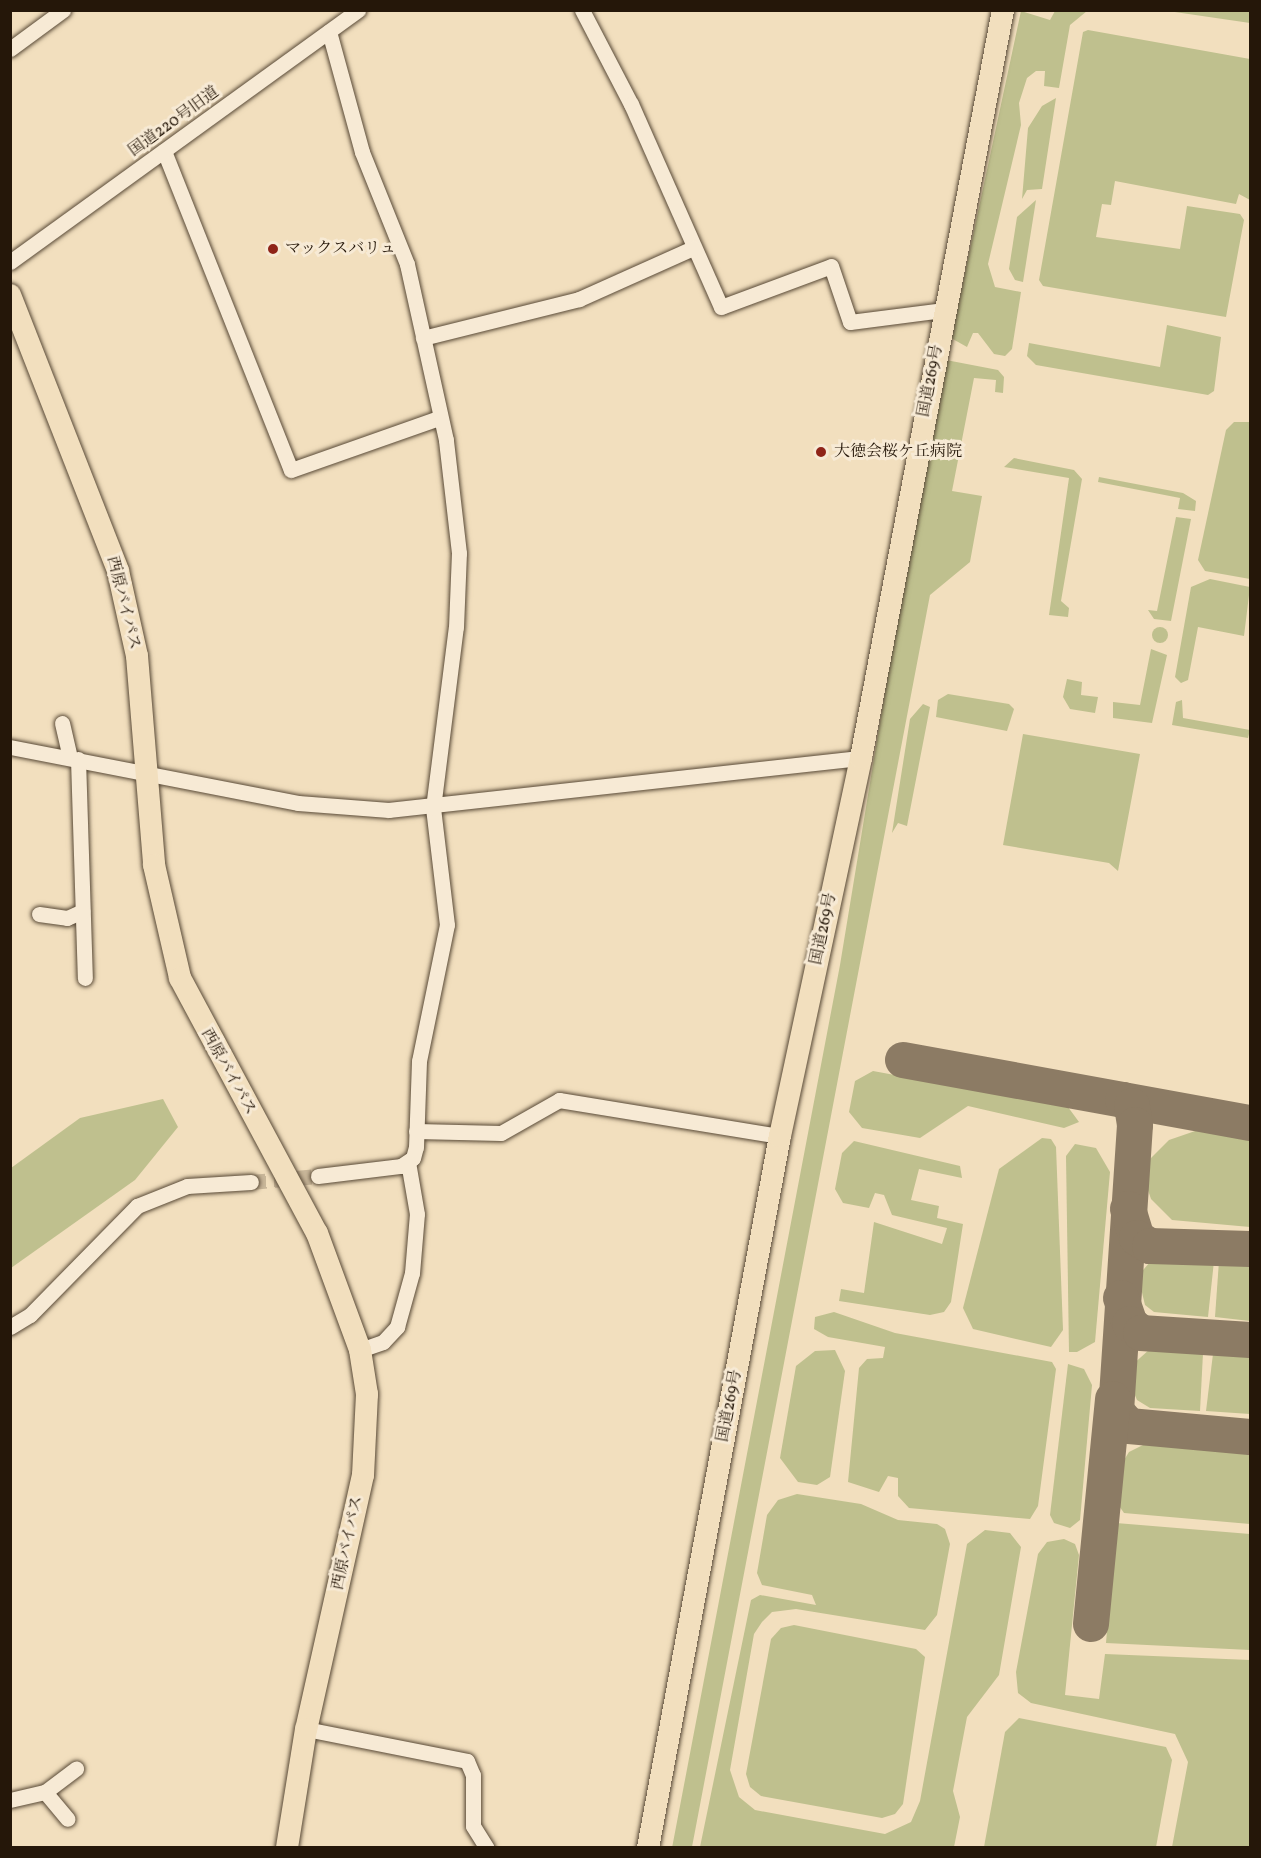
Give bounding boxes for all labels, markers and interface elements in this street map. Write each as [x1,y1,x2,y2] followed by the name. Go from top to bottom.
[125,83,223,161] street label: 国道220号旧道
[285,239,397,259] place label: マックスバリュ
[266,242,280,256] marker: マックスバリュ
[915,343,947,419] street label: 国道269号
[834,442,962,462] place label: 大徳会桜ケ丘病院
[812,443,830,461] marker: 大徳会桜ケ丘病院
[102,554,144,652] street label: 西原バイパス
[807,891,841,967] street label: 国道269号
[196,1025,260,1119] street label: 西原バイパス
[714,1368,746,1444] street label: 国道269号
[329,1494,367,1592] street label: 西原バイパス

